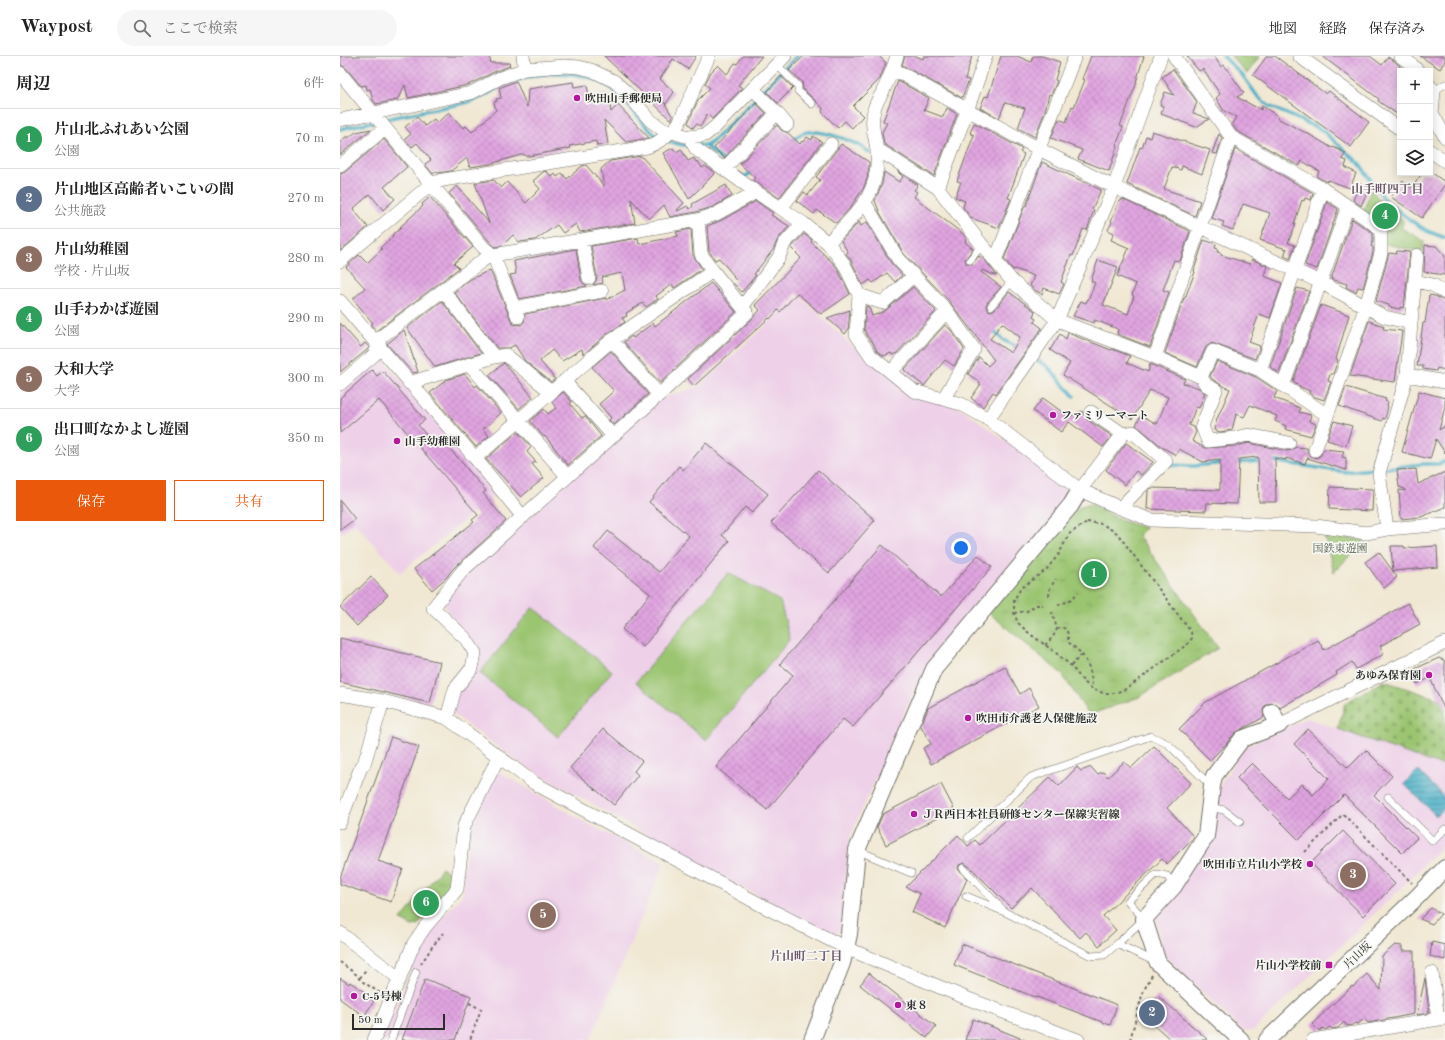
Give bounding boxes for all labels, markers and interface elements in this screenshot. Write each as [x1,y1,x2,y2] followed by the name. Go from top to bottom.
[117,10,397,46] search box
[131,17,153,39] icon: search
[20,18,93,37] text: Waypost
[163,22,238,37] text: ここで検索
[1269,22,1297,36] text: 地図
[1319,22,1347,36] text: 経路
[1369,22,1425,36] text: 保存済み
[1397,68,1433,176] map controls
[1397,68,1433,104] button: +
[16,76,50,93] text: 周辺
[303,77,324,90] text: 6件
[585,92,662,105] place label: 吹田山手郵便局
[572,93,582,103] marker: 吹田山手郵便局
[1397,104,1433,140] button: −
[54,123,189,138] text: 片山北ふれあい公園
[25,132,33,145] text: 1
[295,132,324,145] text: 70 m
[1397,140,1433,176] button: layers
[54,145,80,158] text: 公園
[1351,182,1423,196] district label: 山手町四丁目
[54,183,234,198] text: 片山地区高齢者いこいの間
[25,192,33,205] text: 2
[287,192,324,205] text: 270 m
[1372,201,1398,231] pin: 4
[54,205,106,218] text: 公共施設
[54,243,129,258] text: 片山幼稚園
[25,252,33,265] text: 3
[287,252,324,265] text: 280 m
[54,265,130,278] text: 学校 · 片山坂
[54,303,159,318] text: 山手わかば遊園
[25,312,33,325] text: 4
[287,312,324,325] text: 290 m
[54,325,80,338] text: 公園
[54,363,114,378] text: 大和大学
[25,372,33,385] text: 5
[287,372,324,385] text: 300 m
[54,385,80,398] text: 大学
[1048,410,1058,420] marker: ファミリーマート
[1061,410,1149,422] place label: ファミリーマート
[54,423,189,438] text: 出口町なかよし遊園
[25,432,33,445] text: 6
[287,432,324,445] text: 350 m
[405,435,460,448] place label: 山手幼稚園
[392,436,402,446] marker: 山手幼稚園
[54,445,80,458] text: 公園
[16,480,166,521] button: 保存
[174,480,324,521] button: 共有
[951,538,971,558] your location
[1313,542,1368,555] park label: 国鉄東遊園
[1081,559,1107,589] pin: 1
[1355,669,1421,682] place label: あゆみ保育園
[1424,670,1434,680] marker: あゆみ保育園
[976,712,1097,725] place label: 吹田市介護老人保健施設
[963,713,973,723] marker: 吹田市介護老人保健施設
[922,808,1121,821] place label: ＪＲ西日本社員研修センター保線実習線
[909,809,919,819] marker: ＪＲ西日本社員研修センター保線実習線
[1203,858,1302,871] place label: 吹田市立片山小学校
[1305,859,1315,869] marker: 吹田市立片山小学校
[1340,860,1366,890] pin: 3
[413,888,439,918] pin: 6
[530,900,556,930] pin: 5
[1341,939,1374,971] street label: 片山坂
[770,949,842,963] district label: 片山町二丁目
[1255,959,1322,972] place label: 片山小学校前
[1324,960,1334,970] marker: 片山小学校前
[362,990,402,1003] place label: C-5号棟
[349,991,359,1001] marker: C-5号棟
[1139,998,1165,1028] pin: 2
[906,999,928,1012] place label: 東８
[893,1000,903,1010] marker: 東８
[352,1012,445,1031] scale bar
[358,1015,383,1026] text: 50 m

